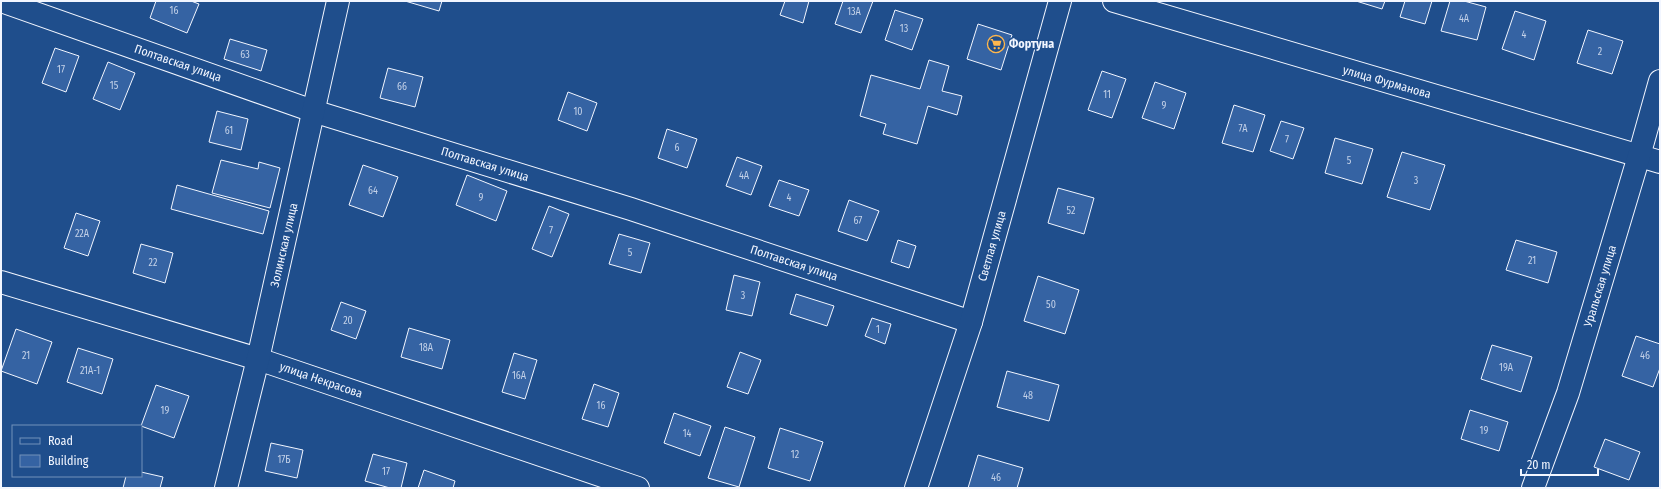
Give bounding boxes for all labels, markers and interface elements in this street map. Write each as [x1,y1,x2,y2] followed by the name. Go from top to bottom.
[170,5,178,17] house number: 16
[847,6,862,18] house number: 13А
[1459,13,1470,25] house number: 4А
[900,23,909,35] house number: 13
[1522,29,1527,41] house number: 4
[986,34,1006,54] supermarket icon: Фортуна
[1009,37,1054,51] place label: Фортуна
[133,42,224,85] street label: Полтавская улица
[1598,46,1603,58] house number: 2
[240,49,250,61] house number: 63
[1341,63,1433,101] street label: улица Фурманова
[57,64,65,76] house number: 17
[110,80,119,92] house number: 15
[397,81,407,93] house number: 66
[1103,89,1111,101] house number: 11
[1162,100,1167,112] house number: 9
[573,106,583,118] house number: 10
[1238,123,1248,135] house number: 7А
[225,125,233,137] house number: 61
[1285,134,1289,146] house number: 7
[675,142,680,154] house number: 6
[439,144,531,184] street label: Полтавская улица
[1347,155,1352,167] house number: 5
[739,170,750,182] house number: 4А
[1414,175,1419,187] house number: 3
[368,185,378,197] house number: 64
[479,192,484,204] house number: 9
[787,192,792,204] house number: 4
[267,201,301,289] street label: Золинская улица
[1067,205,1076,217] house number: 52
[975,209,1009,283] street label: Светлая улица
[854,215,862,227] house number: 67
[549,225,553,237] house number: 7
[75,228,90,240] house number: 22А
[748,242,840,284] street label: Полтавская улица
[1581,243,1619,330] street label: Уральская улица
[628,247,633,259] house number: 5
[1528,255,1536,267] house number: 21
[149,257,158,269] house number: 22
[741,290,746,302] house number: 3
[1046,299,1056,311] house number: 50
[343,315,353,327] house number: 20
[876,324,880,336] house number: 1
[419,342,434,354] house number: 18А
[22,350,30,362] house number: 21
[1640,350,1650,362] house number: 46
[278,359,364,401] street label: улица Некрасова
[1499,362,1514,374] house number: 19А
[80,365,100,377] house number: 21А-1
[512,370,527,382] house number: 16А
[1023,390,1033,402] house number: 48
[597,400,605,412] house number: 16
[161,405,170,417] house number: 19
[12,425,142,477] legend
[1480,425,1489,437] house number: 19
[683,428,692,440] house number: 14
[48,434,73,448] text: Road
[791,449,800,461] house number: 12
[1521,451,1598,477] scale bar
[48,454,89,468] text: Building
[277,454,291,466] house number: 17Б
[1527,458,1551,472] text: 20 m
[382,466,390,478] house number: 17
[991,472,1001,484] house number: 46

